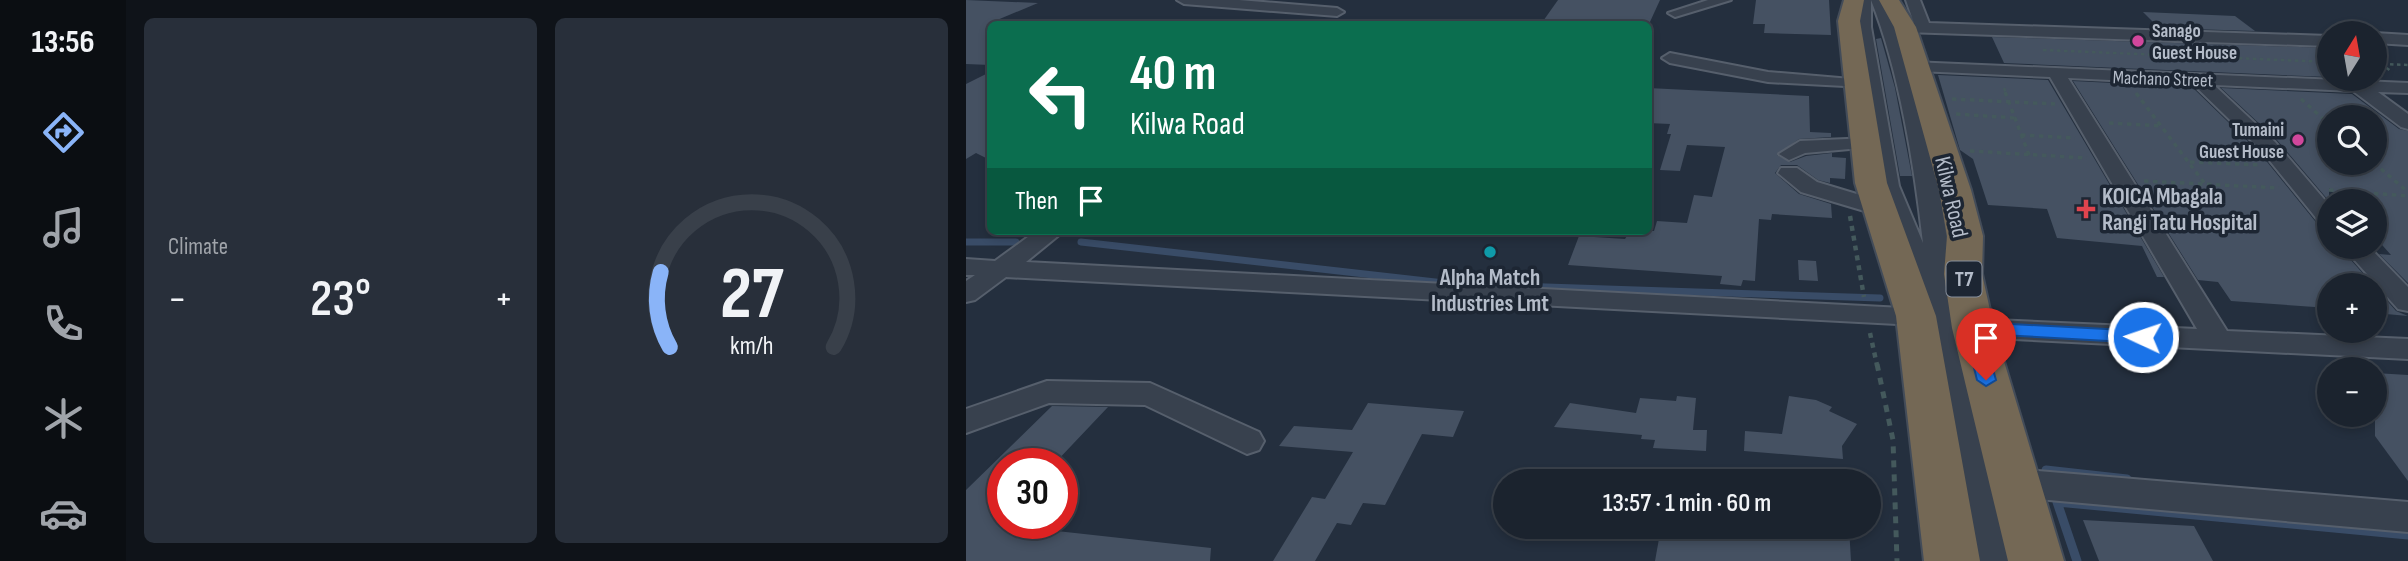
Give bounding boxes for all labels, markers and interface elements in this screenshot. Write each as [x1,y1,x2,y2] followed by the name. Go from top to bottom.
[2152,20,2237,65] place label: Sanago Guest House
[2317,21,2387,91] north arrow
[2317,21,2387,427] map controls
[31,23,95,62] text: 13:56
[2130,33,2146,49] marker: Sanago Guest House
[1130,45,1216,104] text: 40 m
[1015,49,1106,140] icon: left
[2112,66,2214,93] street label: Machano Street
[1130,105,1245,144] text: Kilwa Road
[2317,105,2387,175] button: search
[39,108,88,157] icon: directions
[2199,119,2284,164] place label: Tumaini Guest House
[2290,132,2306,148] marker: Tumaini Guest House
[1928,154,1974,241] street label: Kilwa Road
[1072,182,1110,220] icon: arrive
[2102,183,2257,237] place label: KOICA Mbagala Rangi Tatu Hospital
[1015,186,1058,217] text: Then
[2317,189,2387,259] button: layers
[2076,199,2096,219] marker: KOICA Mbagala Rangi Tatu Hospital
[39,203,88,252] icon: music
[168,233,228,261] text: Climate
[1482,244,1498,260] marker: Alpha Match Industries Lmt
[720,251,784,339] text: 27
[1947,262,1982,296] road number: T7
[1431,264,1549,318] place label: Alpha Match Industries Lmt
[310,268,371,331] text: 23°
[2317,273,2387,343] button: +
[168,277,187,322] text: −
[494,277,513,322] text: +
[39,299,88,348] icon: phone
[2106,300,2180,374] position arrow
[1956,308,2016,380] pin
[1967,319,2005,357] icon: arrive
[730,330,773,361] text: km/h
[2317,357,2387,427] button: −
[39,394,88,443] icon: climate
[987,448,1078,539] speed limit sign: 30
[1603,488,1771,519] text: 13:57 · 1 min · 60 m
[39,489,88,538] icon: car

